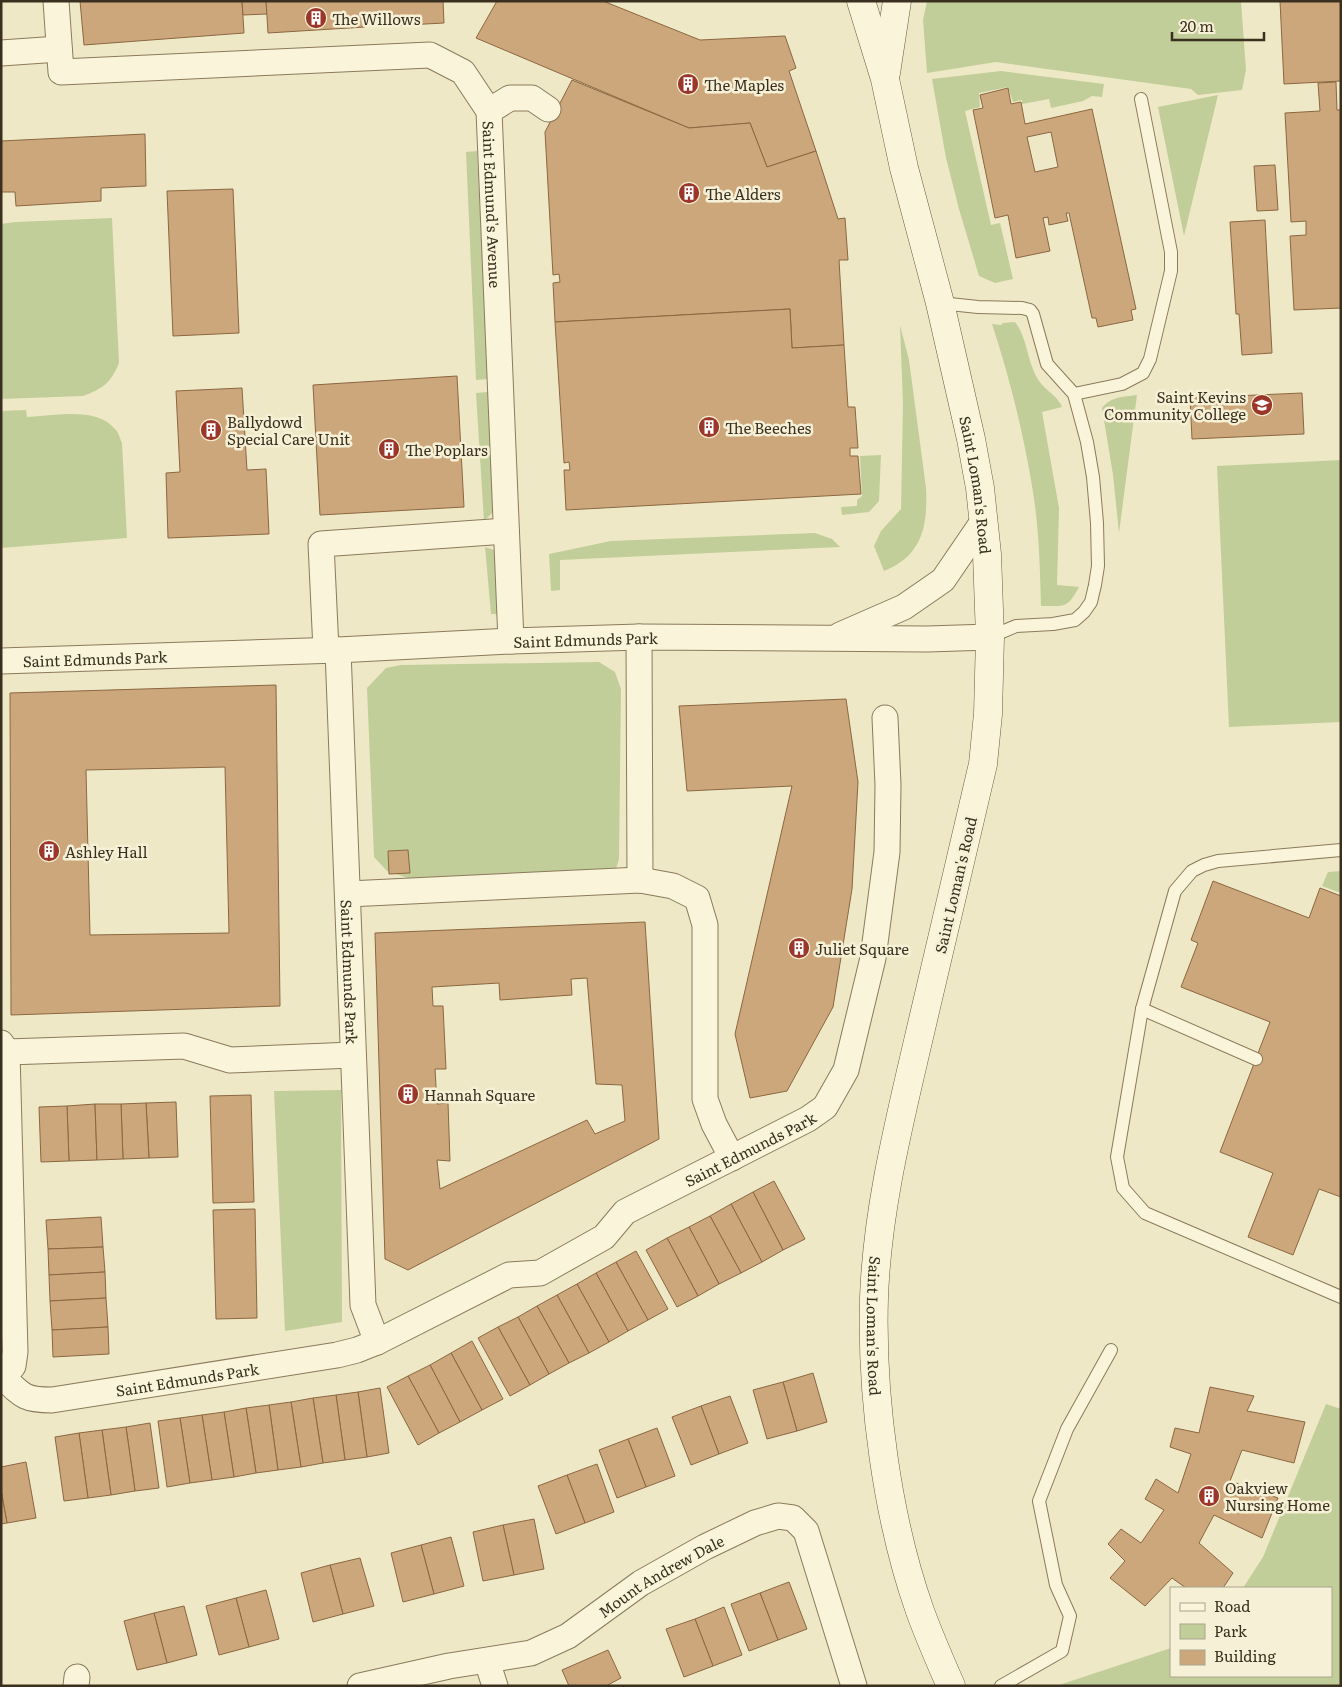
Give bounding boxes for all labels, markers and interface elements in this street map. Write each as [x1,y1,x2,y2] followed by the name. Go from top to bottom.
[304,6,328,30] building icon: The Willows
[332,7,421,30] place label: The Willows
[1172,10,1264,42] scale bar
[1180,14,1214,37] text: 20 m
[676,72,700,96] building icon: The Maples
[704,73,784,96] place label: The Maples
[478,120,508,289] street label: Saint Edmund's Avenue
[677,181,701,205] building icon: The Alders
[705,182,781,205] place label: The Alders
[1104,385,1246,425] place label: Saint Kevins Community College
[1250,393,1274,417] school or university icon: Saint Kevins Community College
[227,410,350,450] place label: Ballydowd Special Care Unit
[955,413,998,555] street label: Saint Loman's Road
[697,415,721,439] building icon: The Beeches
[725,416,811,439] place label: The Beeches
[199,418,223,442] building icon: Ballydowd Special Care Unit
[377,437,401,461] building icon: The Poplars
[405,438,488,461] place label: The Poplars
[513,625,659,652] street label: Saint Edmunds Park
[22,644,168,672] street label: Saint Edmunds Park
[928,814,982,956] street label: Saint Loman's Road
[37,839,61,863] building icon: Ashley Hall
[65,840,148,863] place label: Ashley Hall
[336,899,365,1045] street label: Saint Edmunds Park
[787,936,811,960] building icon: Juliet Square
[815,937,909,960] place label: Juliet Square
[396,1082,420,1106] building icon: Hannah Square
[424,1083,535,1106] place label: Hannah Square
[680,1105,821,1192] street label: Saint Edmunds Park
[862,1255,888,1397] street label: Saint Loman's Road
[114,1356,261,1401] street label: Saint Edmunds Park
[1225,1476,1330,1516] place label: Oakview Nursing Home
[1197,1484,1221,1508] building icon: Oakview Nursing Home
[593,1528,728,1622] street label: Mount Andrew Dale
[1170,1587,1332,1677] legend
[1214,1594,1250,1617] text: Road
[1214,1619,1248,1642] text: Park
[1214,1644,1276,1667] text: Building

